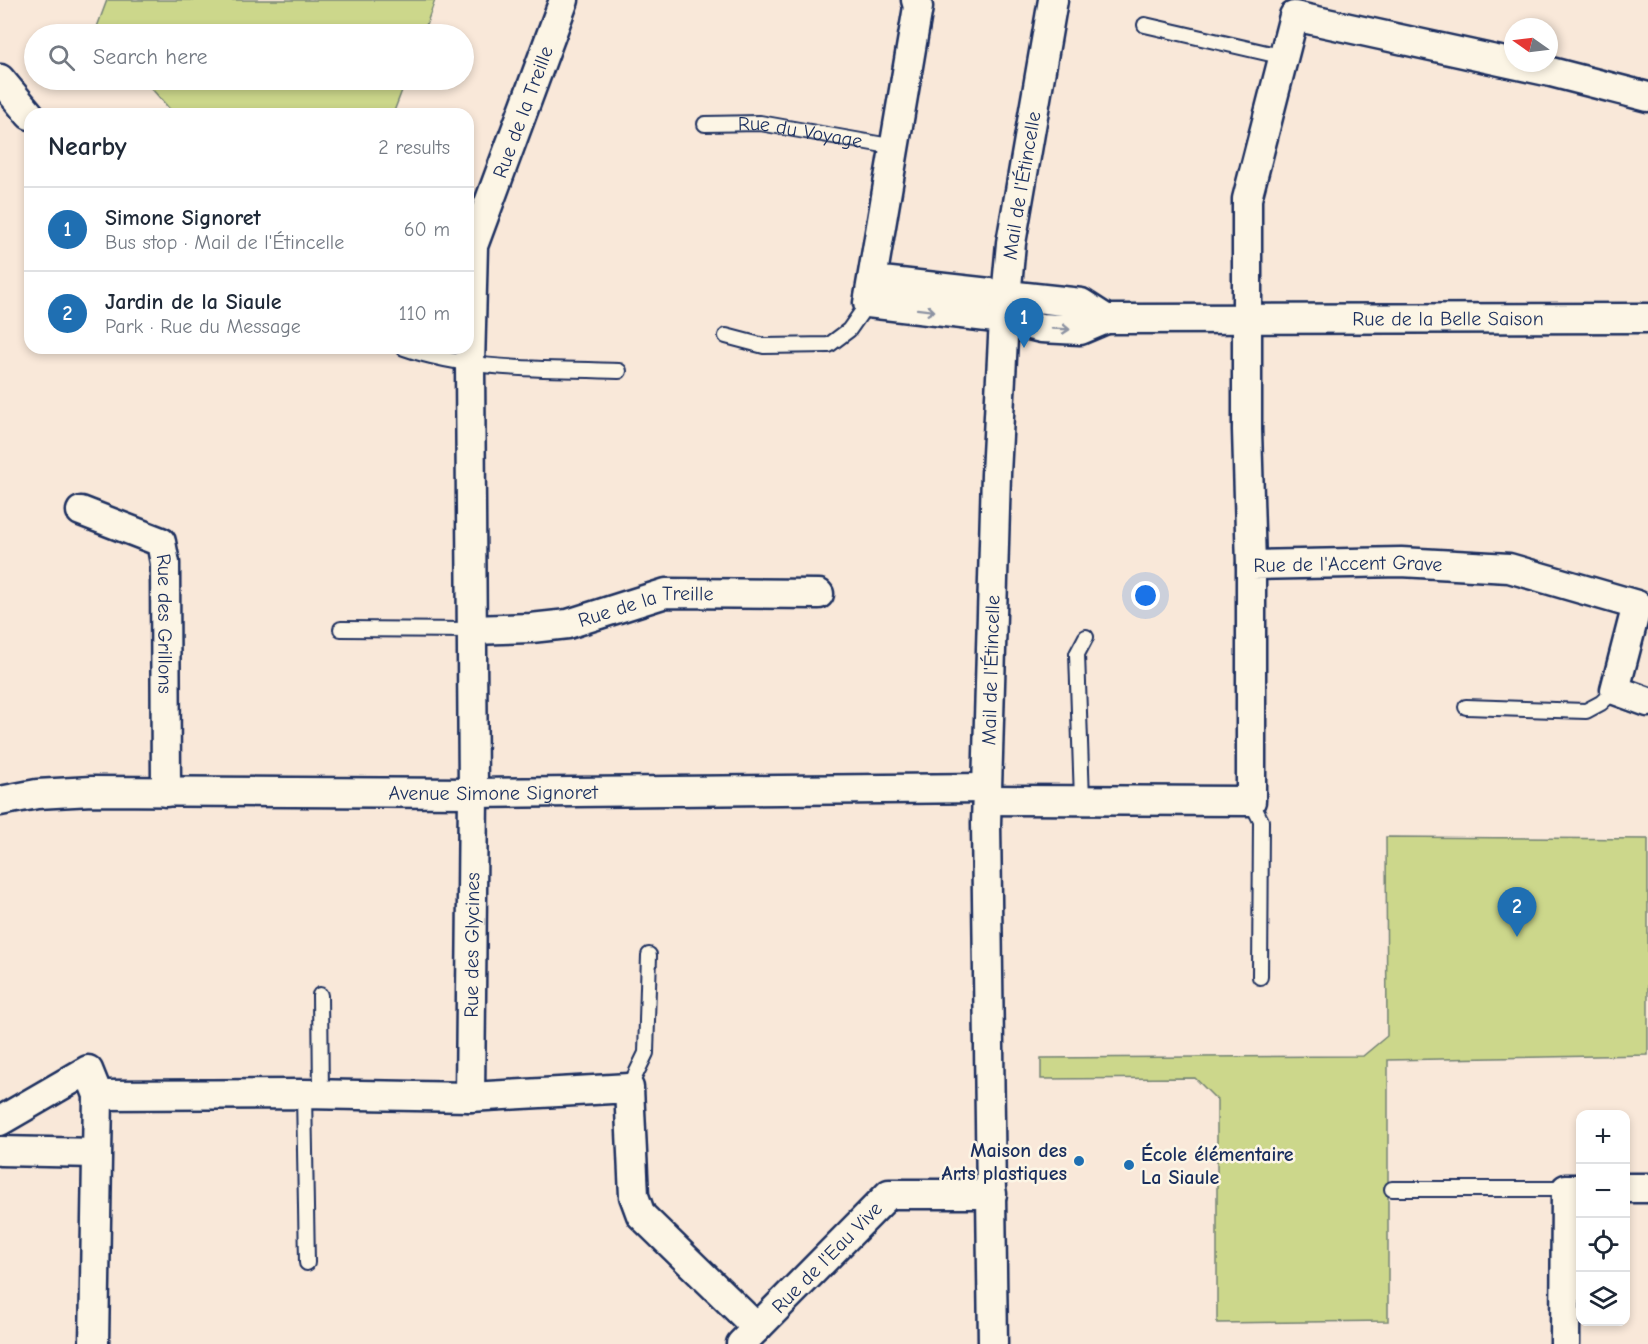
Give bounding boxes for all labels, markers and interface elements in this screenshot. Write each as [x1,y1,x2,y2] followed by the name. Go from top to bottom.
[1504,18,1558,72] north arrow
[24,24,474,90] search box
[45,41,78,74] icon: search
[488,43,558,181] street label: Rue de la Treille
[93,44,208,70] text: Search here
[999,110,1046,261] street label: Mail de l'Étincelle
[738,112,864,153] street label: Rue du Voyage
[48,132,127,162] text: Nearby
[378,136,450,159] text: 2 results
[105,205,261,231] text: Simone Signoret
[64,218,71,241] text: 1
[404,218,450,241] text: 60 m
[105,231,344,254] text: Bus stop · Mail de l'Étincelle
[105,289,282,315] text: Jardin de la Siaule
[1004,298,1044,348] pin: 1
[63,302,72,325] text: 2
[399,302,450,325] text: 110 m
[916,304,936,315] one-way arrow
[1352,307,1544,331] street label: Rue de la Belle Saison
[105,315,301,338] text: Park · Rue du Message
[1051,324,1071,335] one-way arrow
[1253,551,1443,577] street label: Rue de l'Accent Grave
[151,552,177,694] street label: Rue des Grillons
[1131,581,1160,610] your location
[575,582,714,632] street label: Rue de la Treille
[977,595,1005,746] street label: Mail de l'Étincelle
[389,781,599,805] street label: Avenue Simone Signoret
[460,872,484,1018] street label: Rue des Glycines
[1498,888,1537,937] pin: 2
[1576,1110,1630,1326] map controls
[1576,1110,1630,1164] button: +
[942,1139,1067,1185] place label: Maison des Arts plastiques
[1141,1142,1294,1189] place label: École élémentaire La Siaule
[1072,1154,1086,1168] marker: Maison des Arts plastiques
[1122,1158,1136,1172] marker: École élémentaire La Siaule
[1576,1164,1630,1218] button: −
[767,1197,887,1318] street label: Rue de l'Eau Vive
[1576,1218,1630,1272] button: locate
[1576,1272,1630,1326] button: layers

